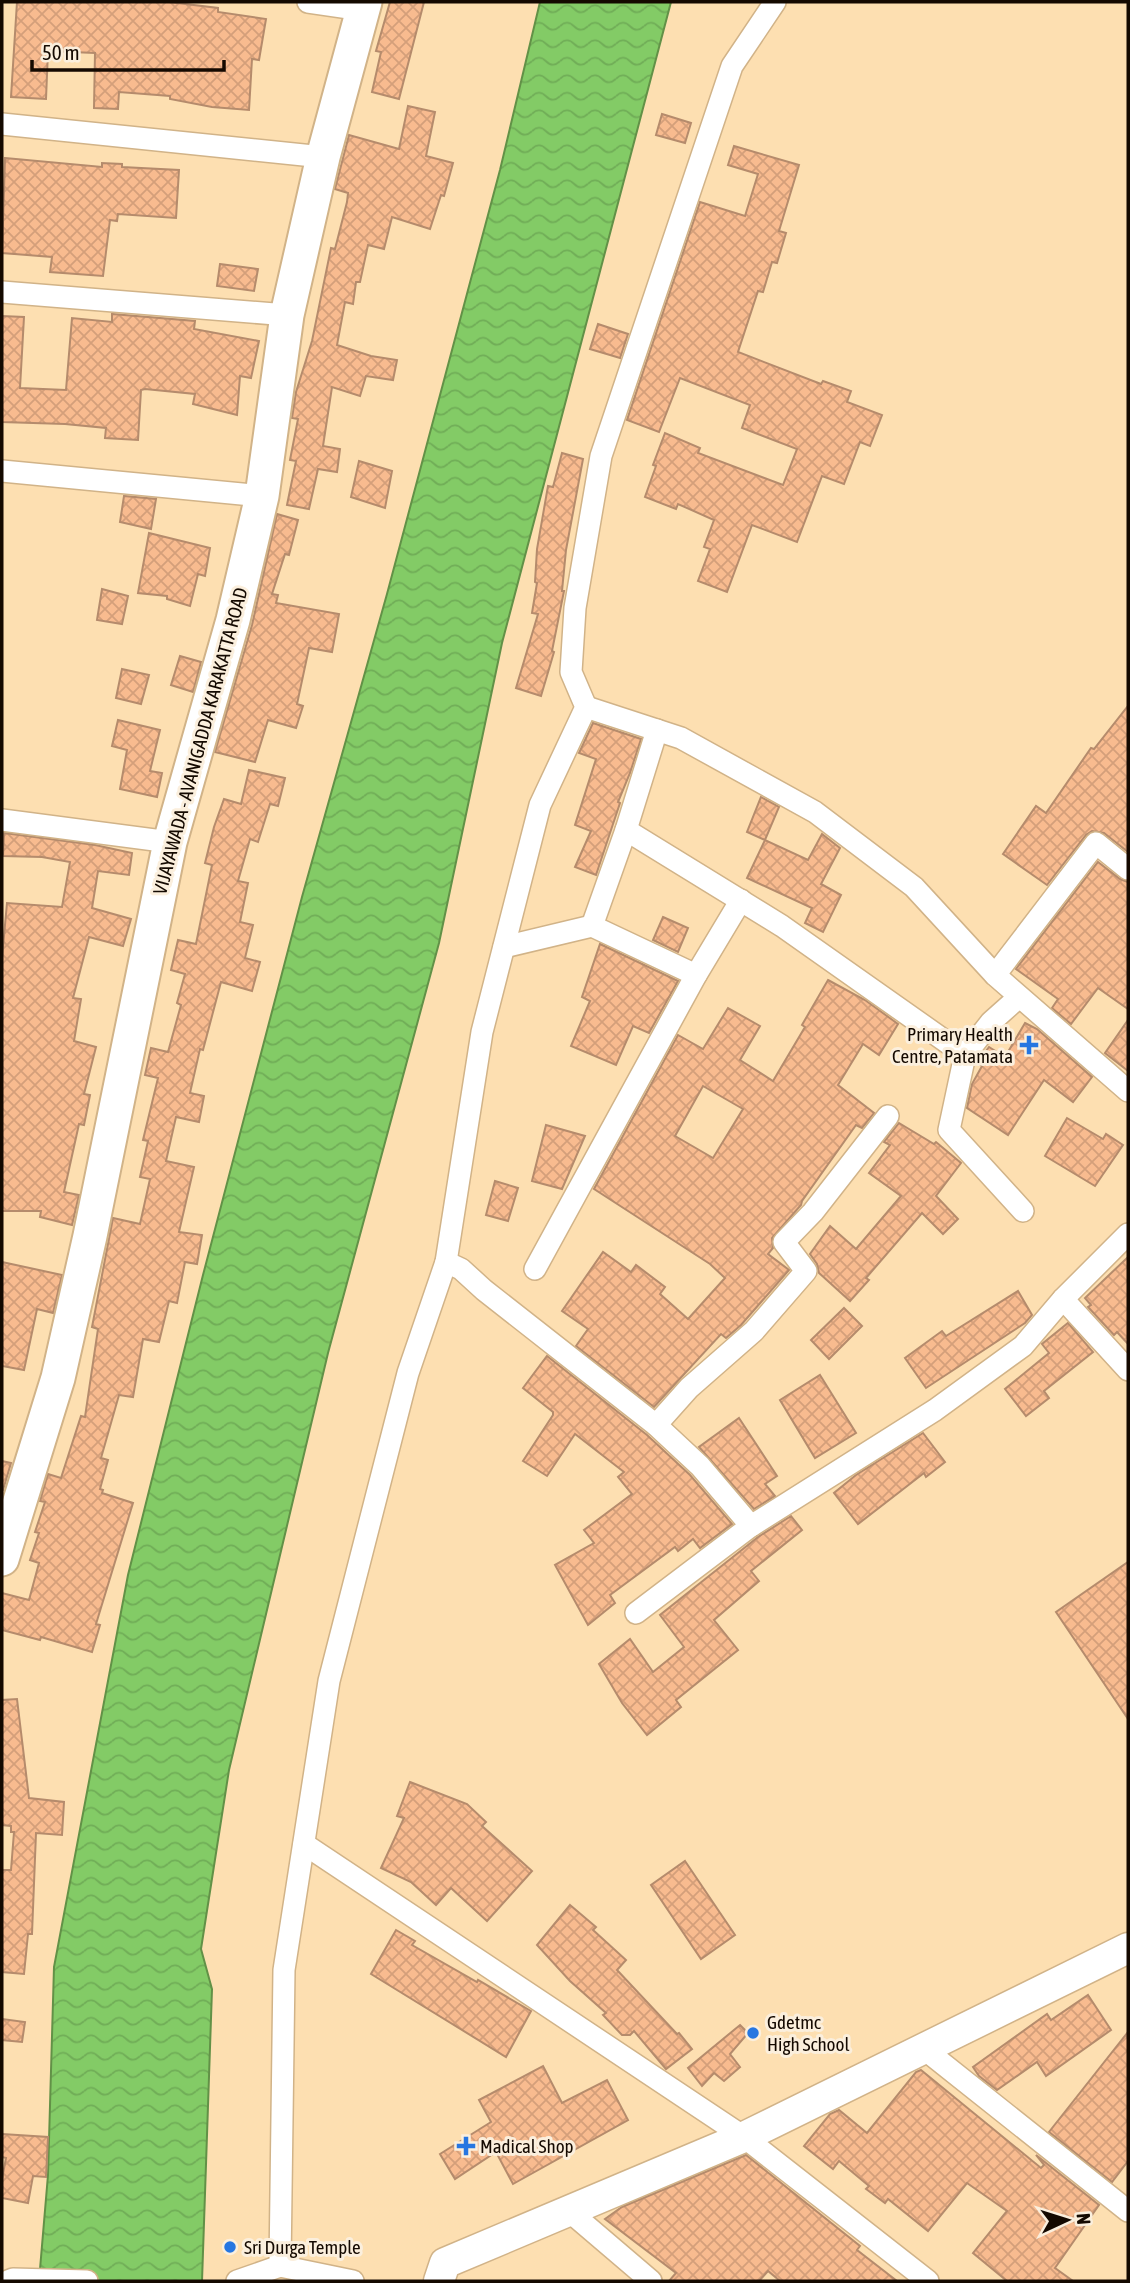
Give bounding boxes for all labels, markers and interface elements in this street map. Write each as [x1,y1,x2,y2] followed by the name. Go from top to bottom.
[32,28,224,72] scale bar
[42,40,80,64] text: 50 m
[148,585,252,897] street label: VIJAYAWADA - AVANIGADDA KARAKATTA ROAD
[892,1023,1013,1067] place label: Primary Health Centre, Patamata
[1019,1035,1039,1055] marker: Primary Health Centre, Patamata
[767,2011,850,2055] place label: Gdetmc High School
[745,2025,761,2041] marker: Gdetmc High School
[480,2135,574,2157] place label: Madical Shop
[458,2138,474,2154] marker: Madical Shop
[1032,2185,1102,2255] north arrow
[1073,2212,1095,2225] text: N
[244,2236,361,2258] place label: Sri Durga Temple
[222,2239,238,2255] marker: Sri Durga Temple

